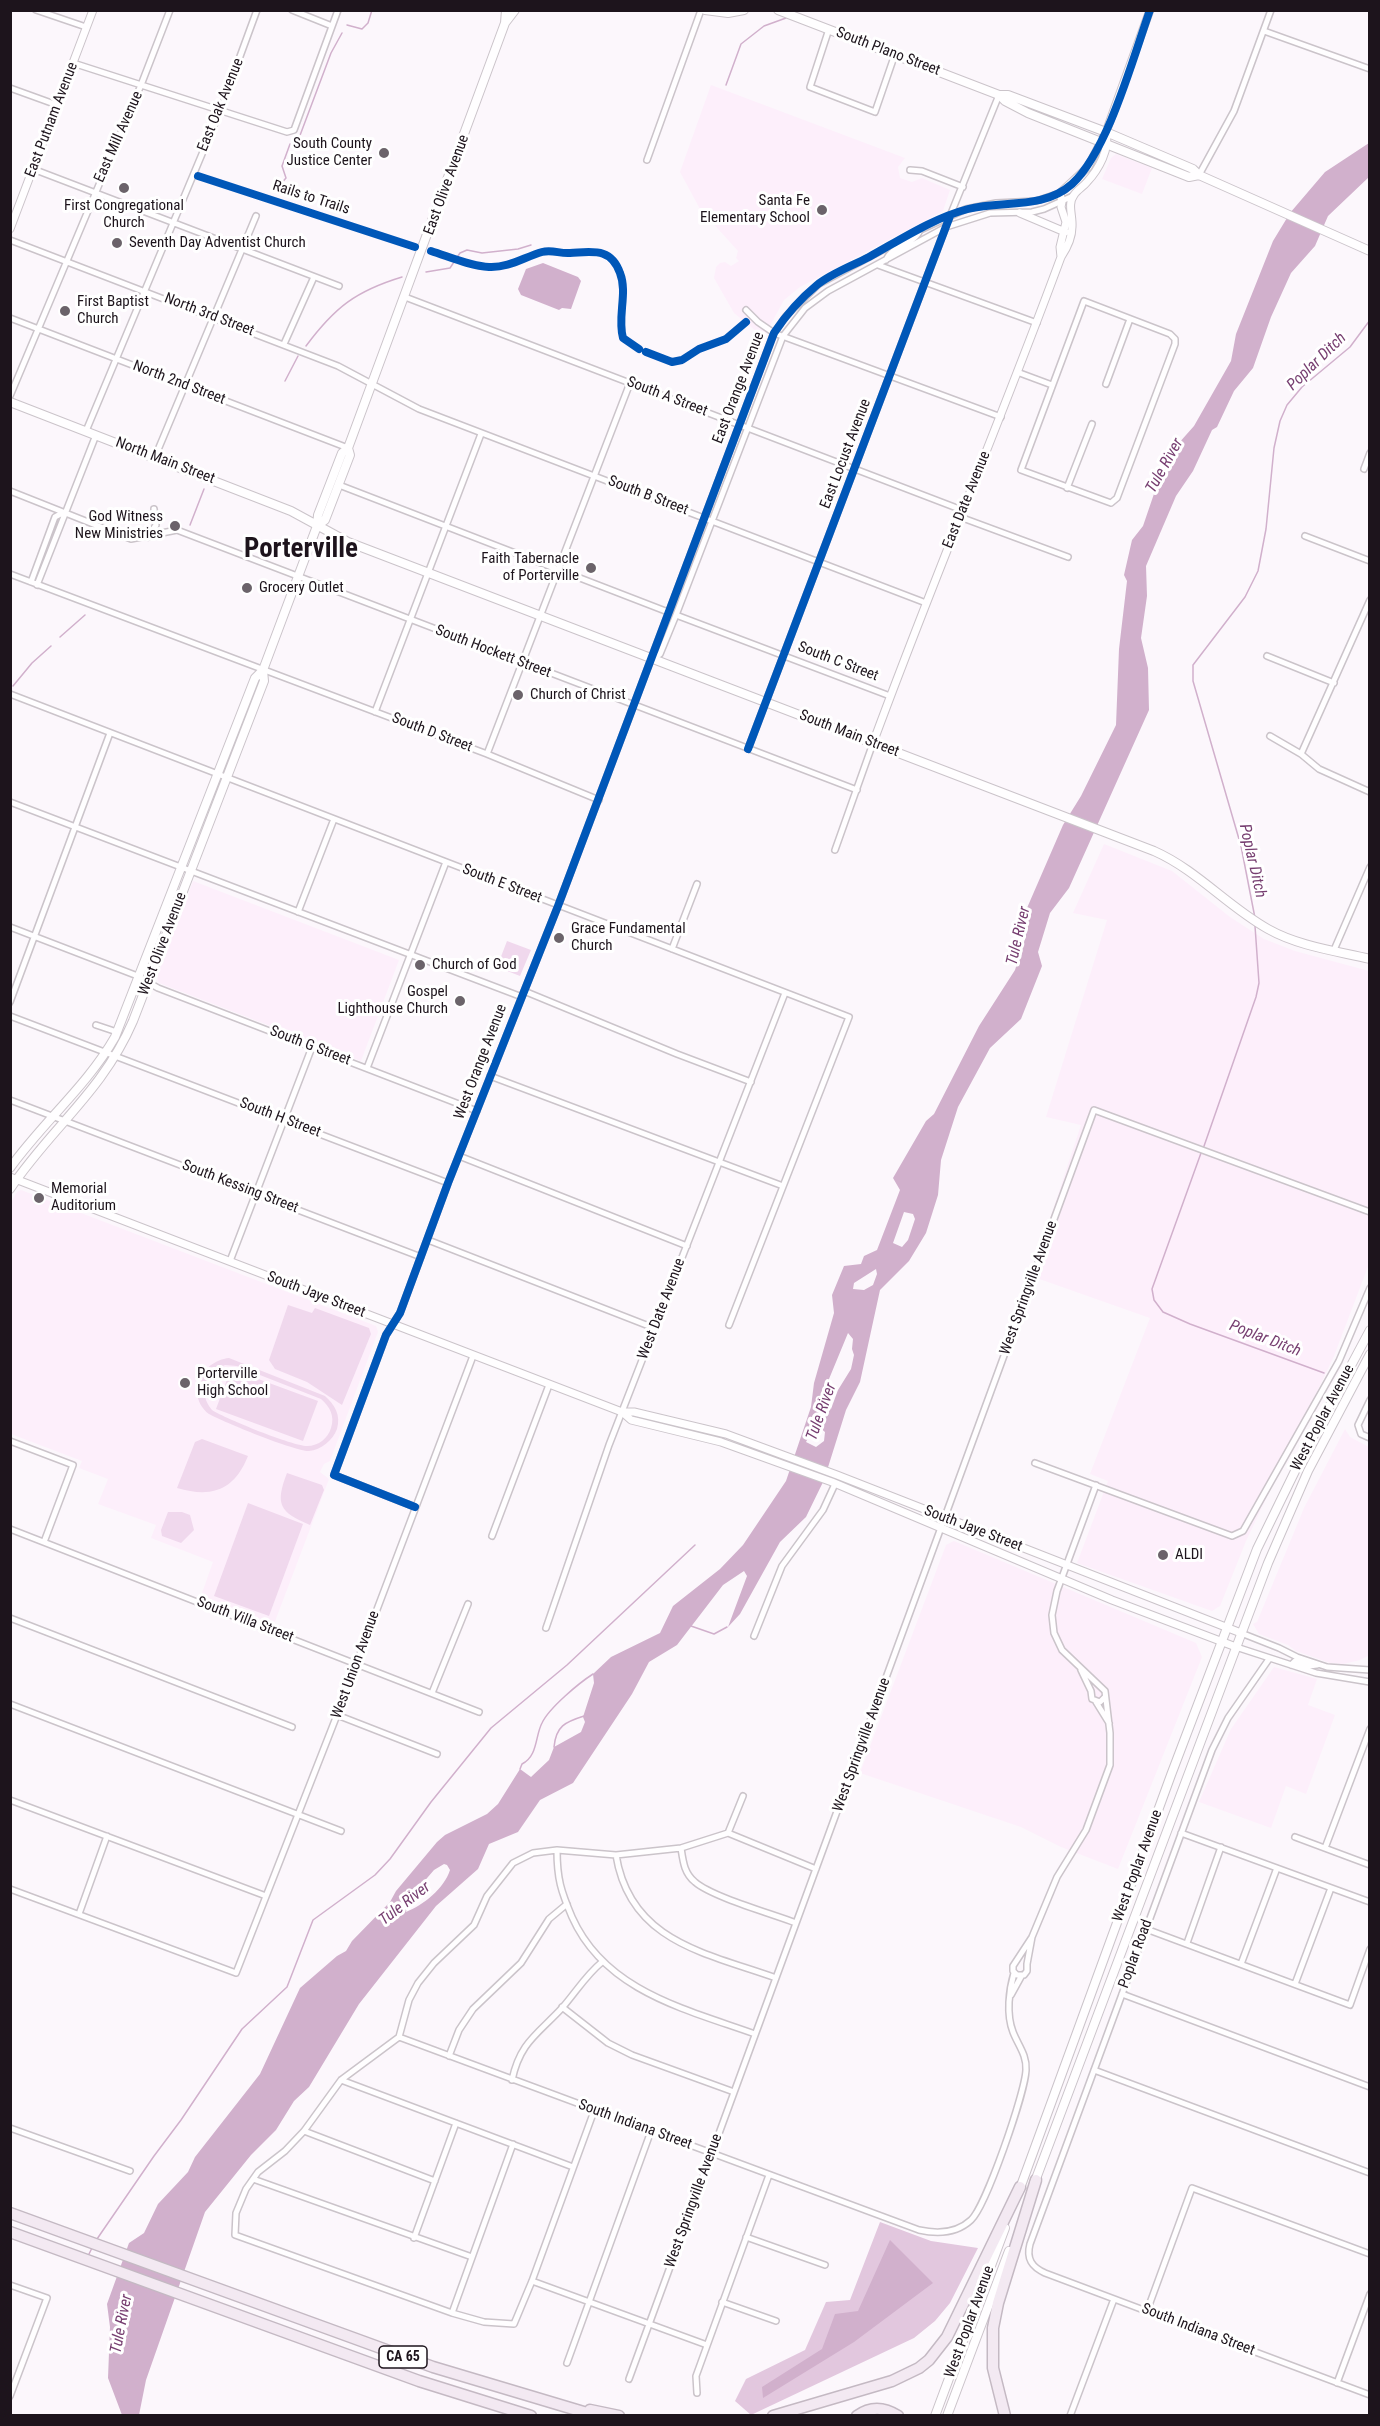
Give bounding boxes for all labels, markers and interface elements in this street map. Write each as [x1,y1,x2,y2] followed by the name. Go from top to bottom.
[833,24,943,80] street label: South Plano Street
[194,56,248,154] street label: East Oak Avenue
[22,60,82,180] street label: East Putnam Avenue
[91,89,147,185] street label: East Mill Avenue
[421,132,473,238] street label: East Olive Avenue
[287,135,372,170] place label: South County Justice Center
[377,146,391,160] marker: South County Justice Center
[270,177,352,219] street label: Rails to Trails
[117,181,131,195] marker: First Congregational Church
[700,192,810,227] place label: Santa Fe Elementary School
[64,197,184,232] place label: First Congregational Church
[815,203,829,217] marker: Santa Fe Elementary School
[129,234,306,252] place label: Seventh Day Adventist Church
[110,236,124,250] marker: Seventh Day Adventist Church
[162,290,256,340] street label: North 3rd Street
[77,293,149,328] place label: First Baptist Church
[58,304,72,318] marker: First Baptist Church
[1283,329,1351,395] water label: Poplar Ditch
[709,330,769,446] street label: East Orange Avenue
[130,357,228,409] street label: North 2nd Street
[624,373,710,421] street label: South A Street
[817,397,875,511] street label: East Locust Avenue
[113,434,217,488] street label: North Main Street
[1142,435,1188,497] water label: Tule River
[939,449,995,551] street label: East Date Avenue
[605,472,691,520] street label: South B Street
[75,508,163,543] place label: God Witness New Ministries
[168,519,182,533] marker: God Witness New Ministries
[244,534,358,566] district label: Porterville
[481,550,579,585] place label: Faith Tabernacle of Porterville
[584,561,598,575] marker: Faith Tabernacle of Porterville
[259,579,344,597] place label: Grocery Outlet
[240,581,254,595] marker: Grocery Outlet
[433,622,553,682] street label: South Hockett Street
[795,638,881,686] street label: South C Street
[530,686,626,704] place label: Church of Christ
[511,688,525,702] marker: Church of Christ
[797,707,901,761] street label: South Main Street
[389,709,475,757] street label: South D Street
[1234,822,1270,900] water label: Poplar Ditch
[460,861,544,907] street label: South E Street
[135,890,191,998] street label: West Olive Avenue
[1003,905,1035,967] water label: Tule River
[571,920,686,955] place label: Grace Fundamental Church
[552,931,566,945] marker: Grace Fundamental Church
[432,956,517,974] place label: Church of God
[413,958,427,972] marker: Church of God
[337,983,448,1018] place label: Gospel Lighthouse Church
[453,994,467,1008] marker: Gospel Lighthouse Church
[451,1002,511,1122] street label: West Orange Avenue
[267,1022,353,1070] street label: South G Street
[237,1094,323,1142] street label: South H Street
[179,1157,301,1217] street label: South Kessing Street
[51,1180,116,1215] place label: Memorial Auditorium
[32,1191,46,1205] marker: Memorial Auditorium
[996,1219,1062,1357] street label: West Springville Avenue
[634,1256,690,1362] street label: West Date Avenue
[264,1268,368,1322] street label: South Jaye Street
[1227,1317,1303,1361] water label: Poplar Ditch
[1287,1362,1359,1474] street label: West Poplar Avenue
[197,1365,268,1400] place label: Porterville High School
[178,1376,192,1390] marker: Porterville High School
[803,1381,841,1443] water label: Tule River
[921,1502,1025,1556] street label: South Jaye Street
[1175,1546,1203,1564] place label: ALDI
[1156,1548,1170,1562] marker: ALDI
[194,1593,296,1647] street label: South Villa Street
[328,1609,384,1721] street label: West Union Avenue
[829,1676,895,1814] street label: West Springville Avenue
[1109,1808,1167,1924] street label: West Poplar Avenue
[376,1878,434,1930] water label: Tule River
[1115,1917,1157,1991] street label: Poplar Road
[576,2096,694,2154] street label: South Indiana Street
[661,2132,727,2270] street label: West Springville Avenue
[941,2264,999,2380] street label: West Poplar Avenue
[107,2293,137,2355] water label: Tule River
[1139,2300,1257,2360] street label: South Indiana Street
[379,2346,427,2368] road number: CA 65

